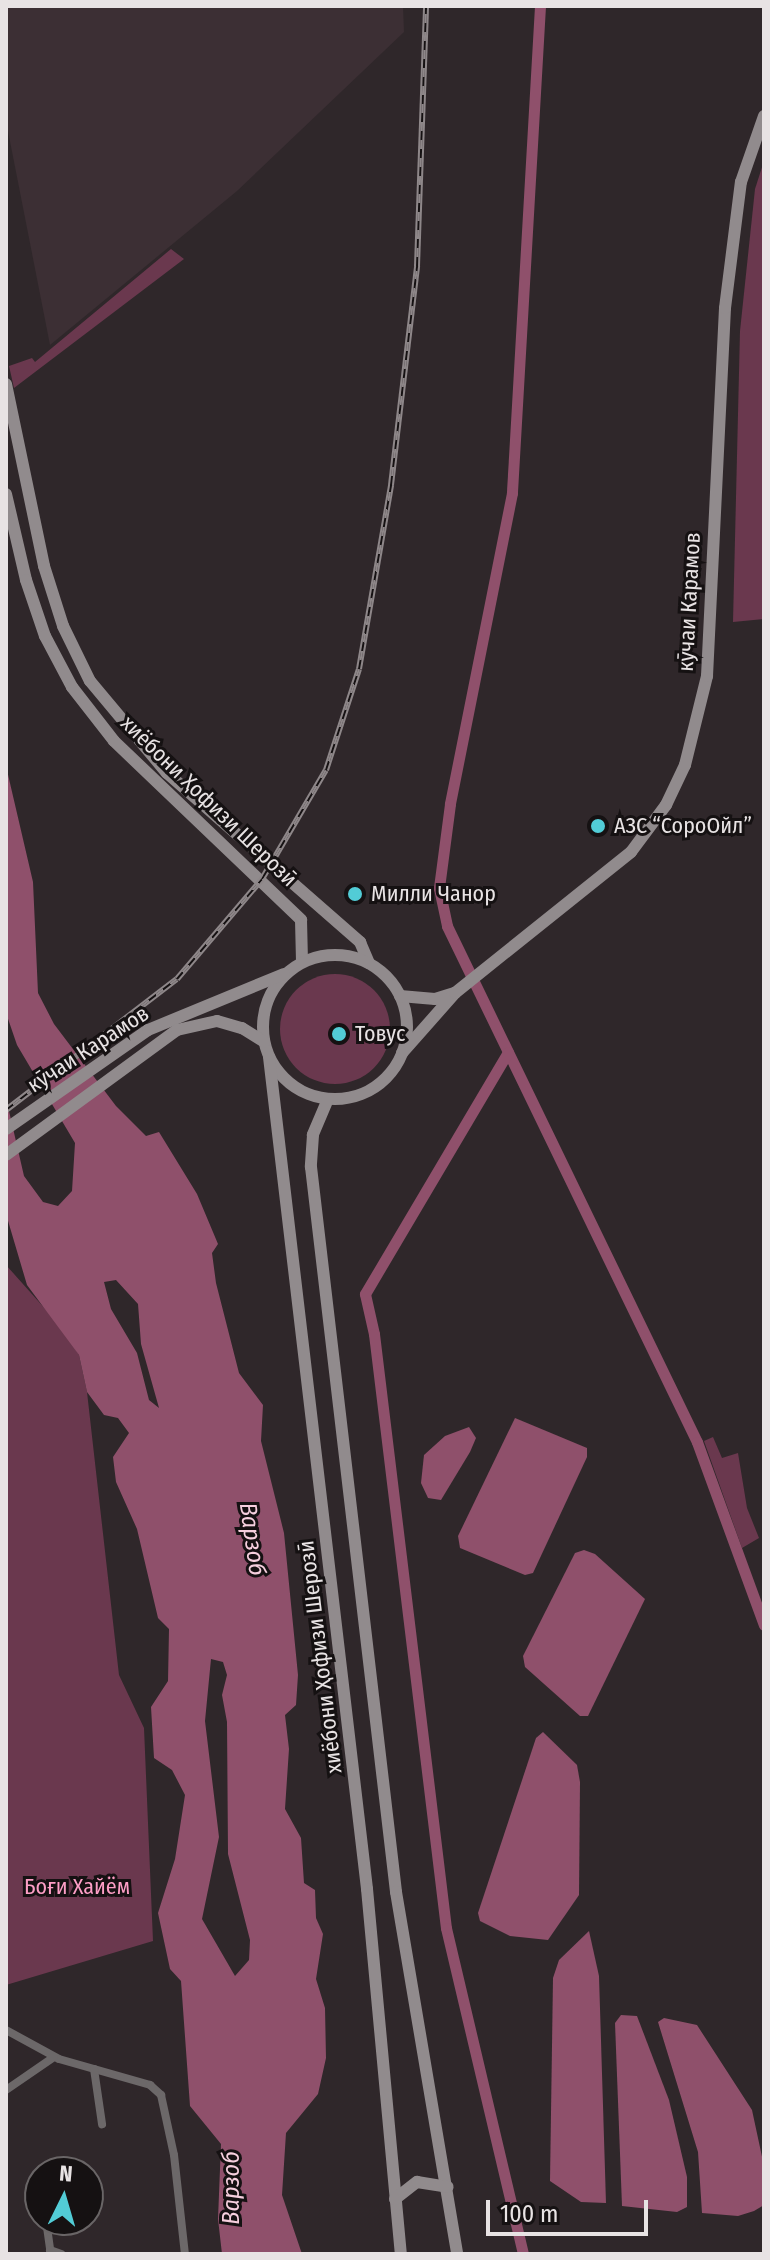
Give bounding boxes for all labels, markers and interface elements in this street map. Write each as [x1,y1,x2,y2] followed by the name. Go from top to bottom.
[672,532,706,672] street label: кӯчаи Карамов
[115,710,303,892] street label: хиёбони Ҳофизи Шерозӣ
[614,813,752,839] place label: АЗС “СороОйл”
[589,817,607,835] marker: АЗС “СороОйл”
[371,881,496,907] place label: Милли Чанор
[346,885,364,903] marker: Милли Чанор
[22,1000,154,1098] street label: кӯчаи Карамов
[355,1021,405,1047] place label: Товус
[330,1025,348,1043] marker: Товус
[233,1501,271,1577] water label: Варзоб
[293,1539,347,1775] street label: хиёбони Ҳофизи Шерозӣ
[24,1874,130,1900] park label: Боғи Хайём
[218,2151,246,2225] water label: Варзоб
[24,2156,104,2236] north arrow
[58,2160,74,2188] text: N
[490,2184,652,2234] scale bar
[500,2200,558,2228] text: 100 m

